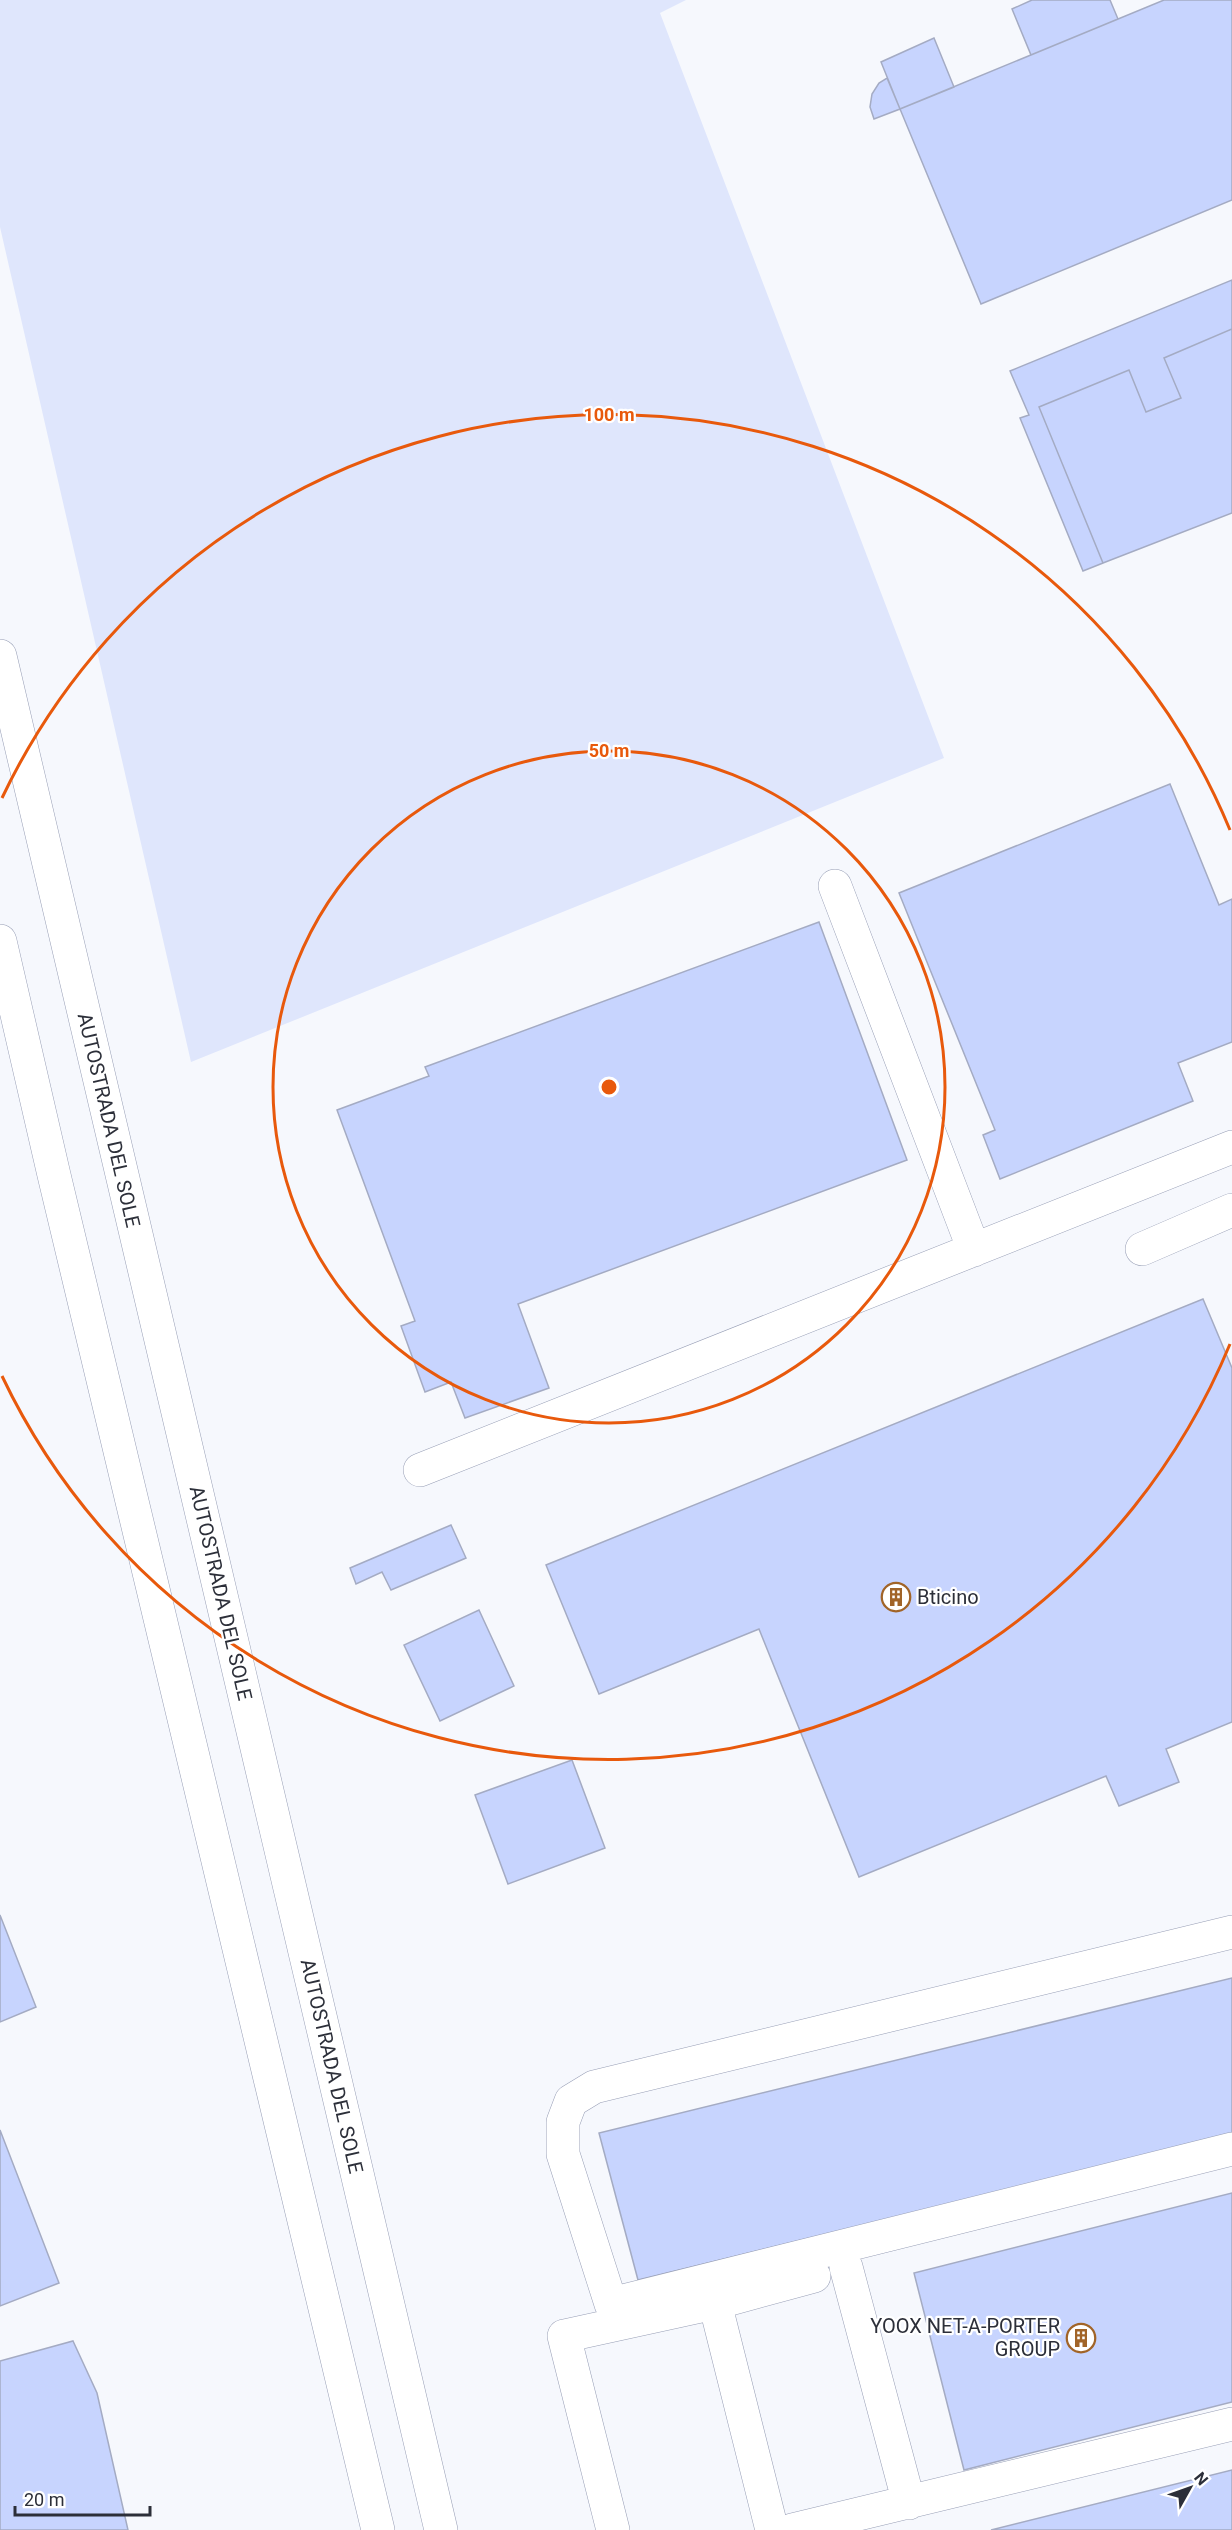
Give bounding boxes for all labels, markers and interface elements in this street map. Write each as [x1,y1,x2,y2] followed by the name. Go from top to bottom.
[583,404,635,425] text: 100 m
[589,740,629,761] text: 50 m
[73,1010,145,1230] street label: AUTOSTRADA DEL SOLE
[599,1077,619,1097] centre of rings
[185,1483,257,1703] street label: AUTOSTRADA DEL SOLE
[880,1581,912,1613] building icon: Bticino
[917,1585,979,1609] place label: Bticino
[296,1956,368,2176] street label: AUTOSTRADA DEL SOLE
[870,2314,1060,2361] place label: YOOX NET-A-PORTER GROUP
[1065,2322,1097,2354] building icon: YOOX NET-A-PORTER GROUP
[1160,2458,1220,2518] north arrow
[1190,2468,1212,2489] text: N
[15,2479,150,2517] scale bar
[24,2489,64,2510] text: 20 m

